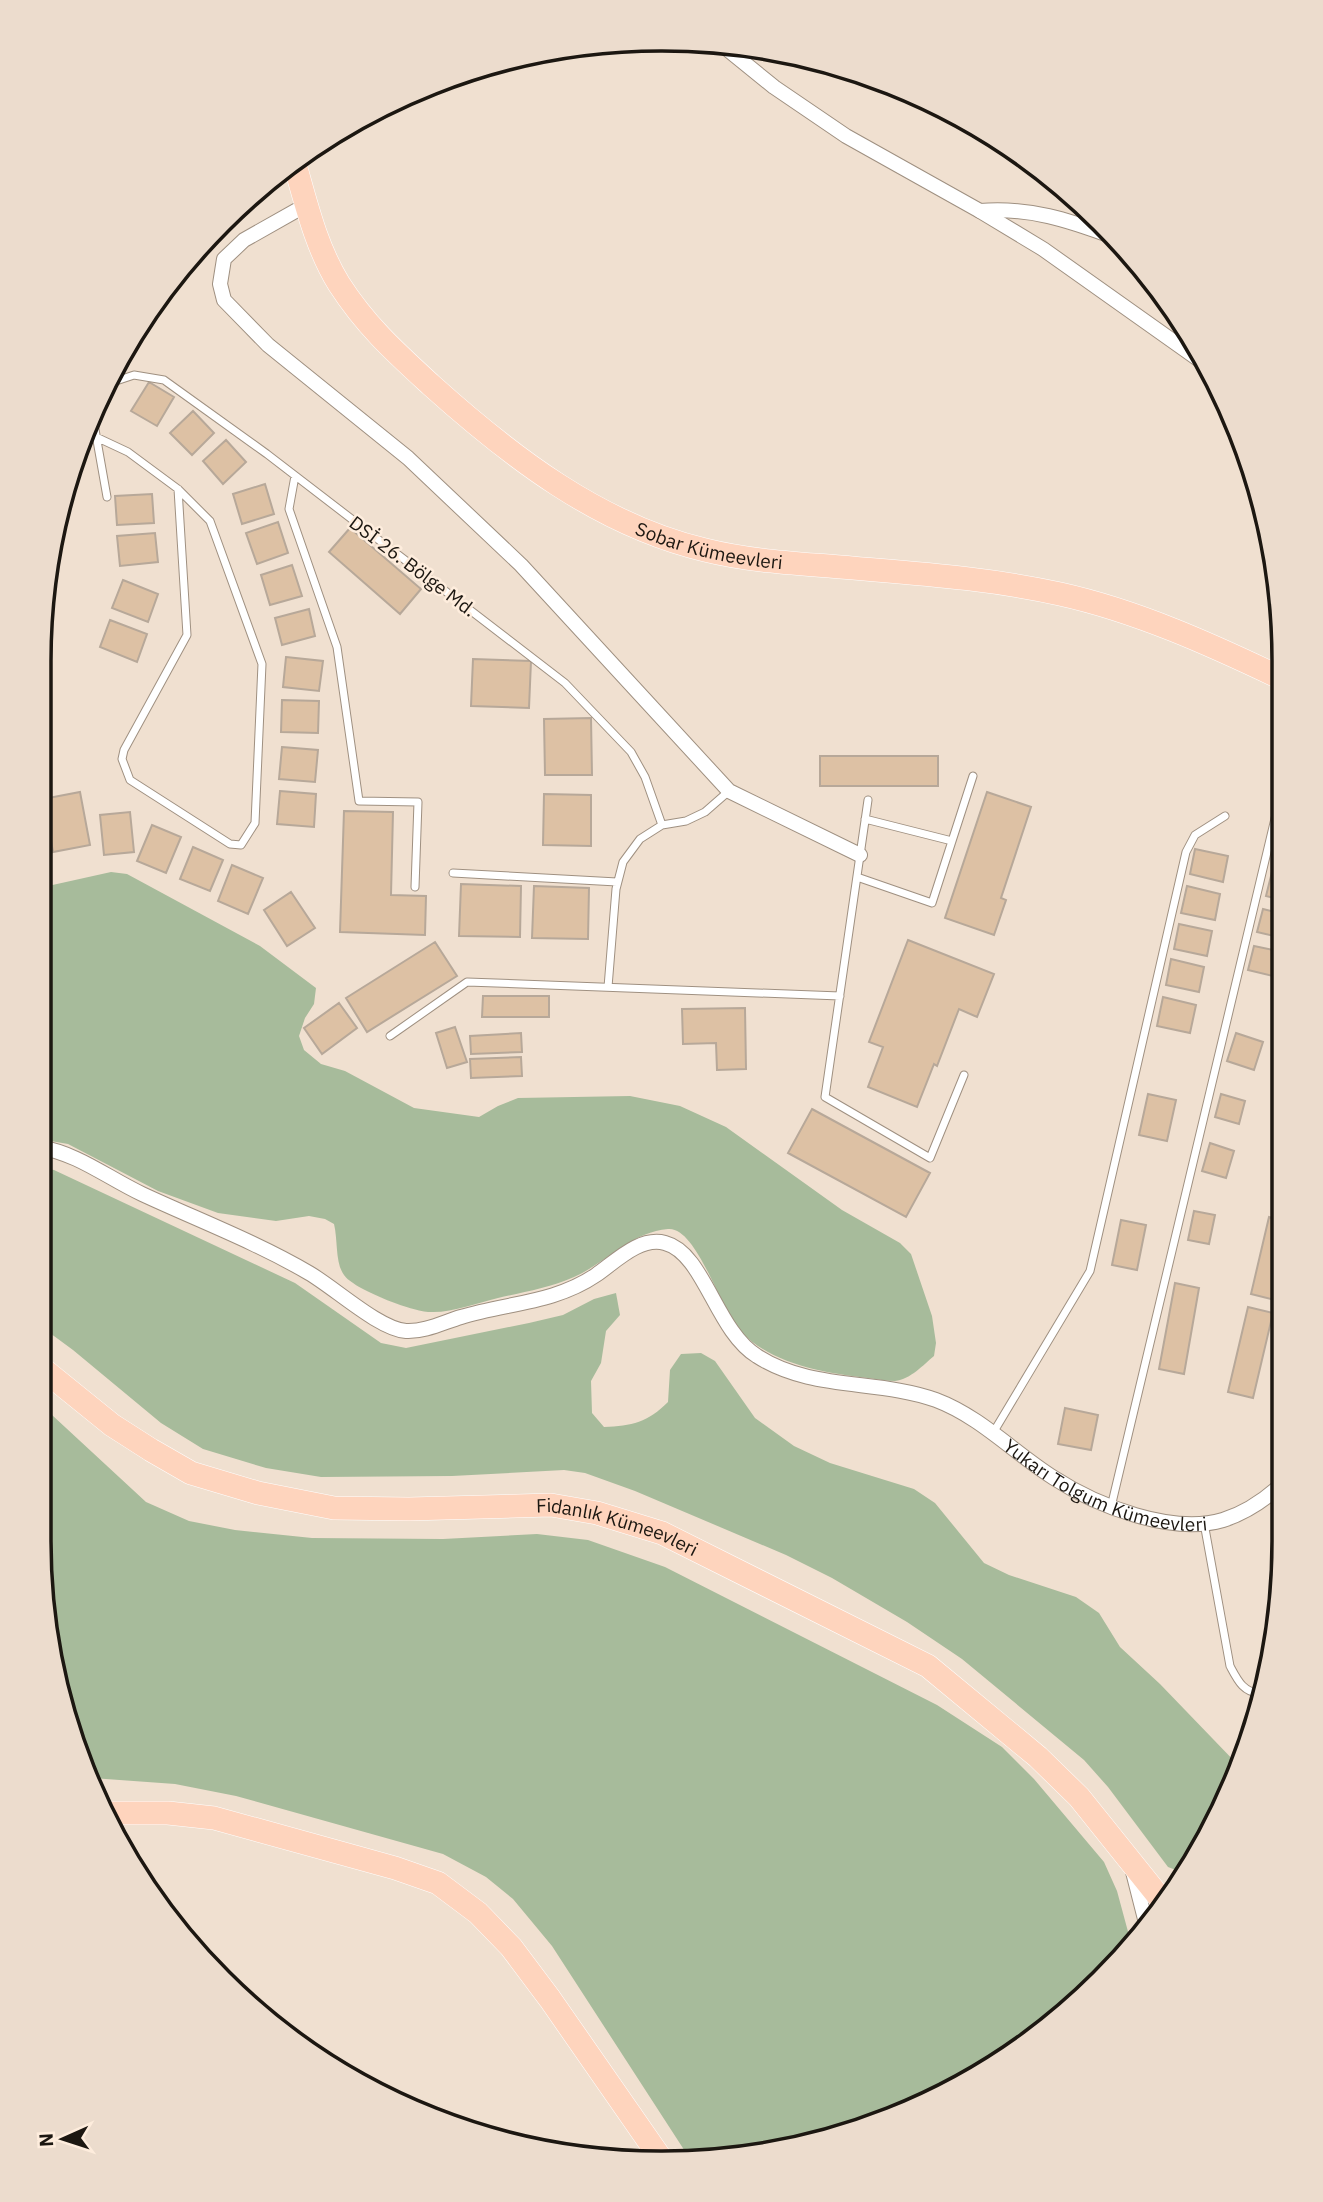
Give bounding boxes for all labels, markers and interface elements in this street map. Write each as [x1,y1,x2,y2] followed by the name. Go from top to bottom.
[345,510,481,622] street label: DSİ 26. Bölge Md.
[632,516,784,574] street label: Sobar Kümeevleri
[999,1433,1208,1536] street label: Yukarı Tolgum Kümeevleri
[536,1493,702,1561] street label: Fidanlık Kümeevleri
[28,2104,98,2174] north arrow
[34,2132,58,2147] text: N

